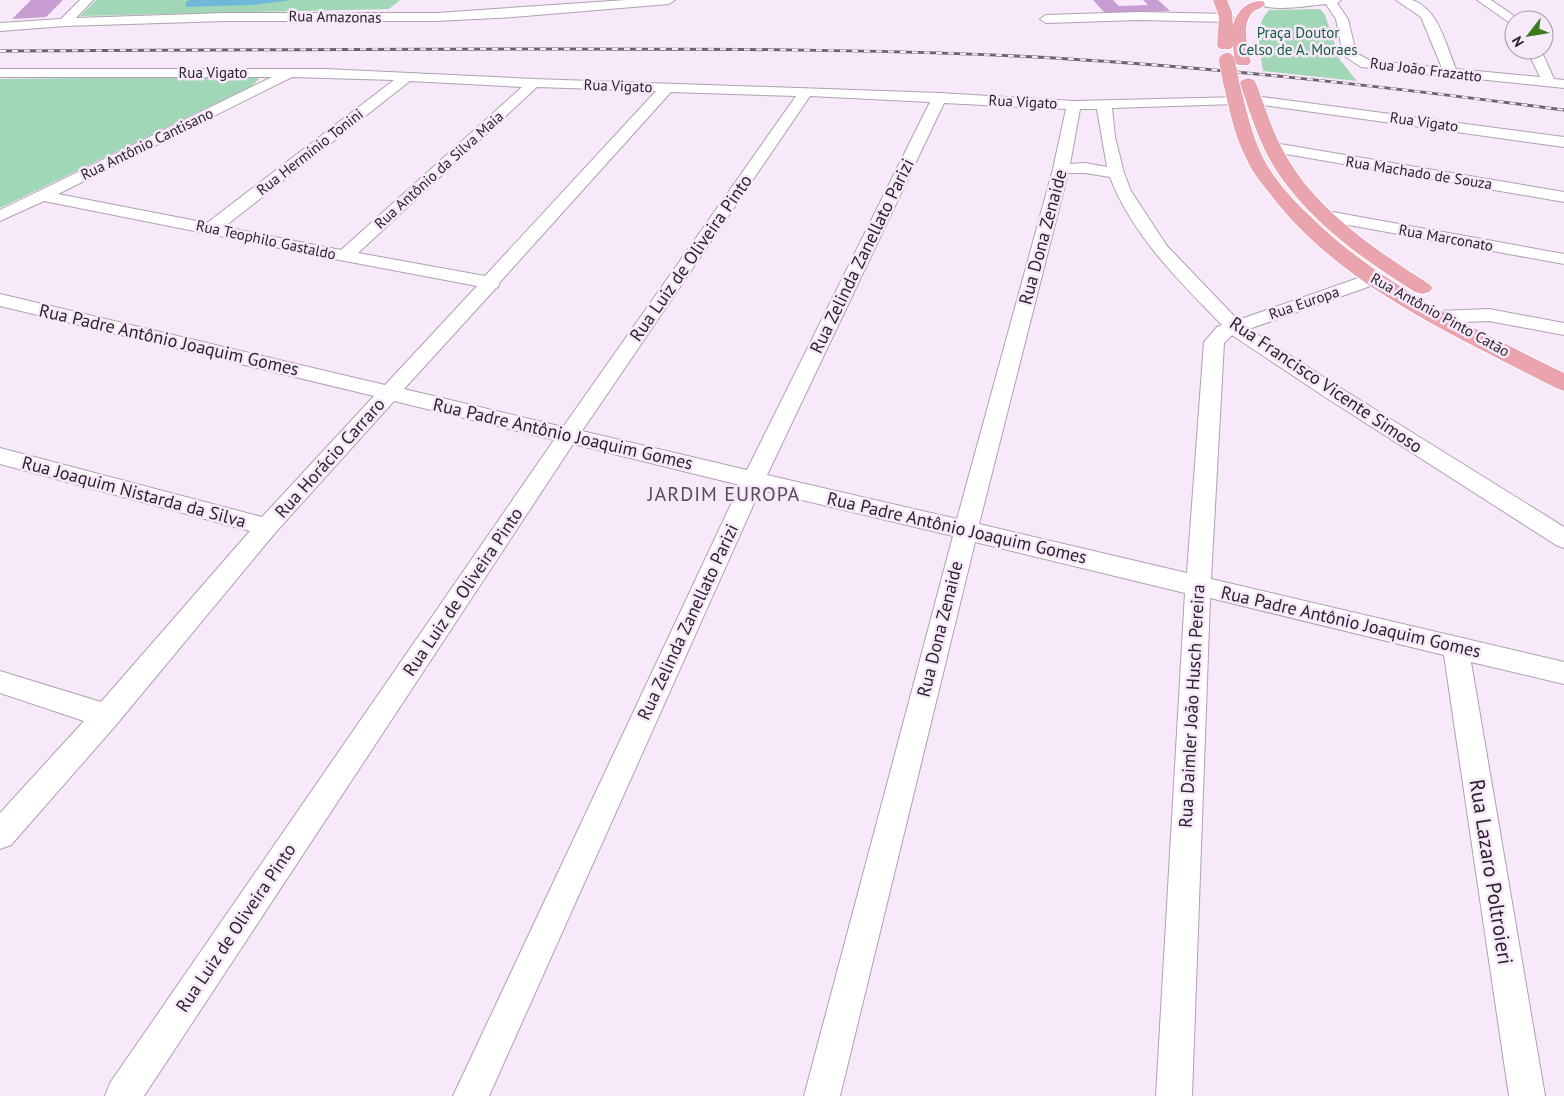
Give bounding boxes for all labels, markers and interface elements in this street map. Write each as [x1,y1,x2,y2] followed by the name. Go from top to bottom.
[289,6,382,27] street label: Rua Amazonas
[1504,10,1554,60] north arrow
[1238,23,1358,59] park label: Praça Doutor Celso de A. Moraes
[1508,33,1528,50] text: N
[1369,53,1483,86] street label: Rua João Frazatto
[179,63,247,82] street label: Rua Vigato
[583,75,653,96] street label: Rua Vigato
[988,90,1058,113] street label: Rua Vigato
[77,103,216,184] street label: Rua Antônio Cantisano
[253,104,367,199] street label: Rua Hermínio Tonini
[370,107,507,233] street label: Rua Antônio da Silva Maia
[1389,107,1459,136] street label: Rua Vigato
[1344,152,1494,193] street label: Rua Machado de Souza
[804,155,919,357] street label: Rua Zelinda Zanellato Parizi
[1013,167,1072,307] street label: Rua Dona Zenaide
[624,170,757,346] street label: Rua Luiz de Oliveira Pinto
[194,215,338,264] street label: Rua Teophilo Gastaldo
[1397,220,1495,255] street label: Rua Marconato
[1367,268,1513,361] street label: Rua Antônio Pinto Catão
[1266,282,1342,323] street label: Rua Europa
[37,298,301,381] street label: Rua Padre Antônio Joaquim Gomes
[1225,311,1427,458] street label: Rua Francisco Vicente Simoso
[431,392,695,475] street label: Rua Padre Antônio Joaquim Gomes
[270,393,390,523] street label: Rua Horácio Carraro
[20,450,249,533] street label: Rua Joaquim Nistarda da Silva
[647,481,800,507] district label: JARDIM EUROPA
[825,486,1089,569] street label: Rua Padre Antônio Joaquim Gomes
[398,503,528,680] street label: Rua Luiz de Oliveira Pinto
[632,520,743,724] street label: Rua Zelinda Zanellato Parizi
[912,559,967,699] street label: Rua Dona Zenaide
[1219,580,1483,663] street label: Rua Padre Antônio Joaquim Gomes
[1174,584,1209,828] street label: Rua Daimler João Husch Pereira
[1464,777,1519,967] street label: Rua Lazaro Poltroieri
[171,839,301,1016] street label: Rua Luiz de Oliveira Pinto

